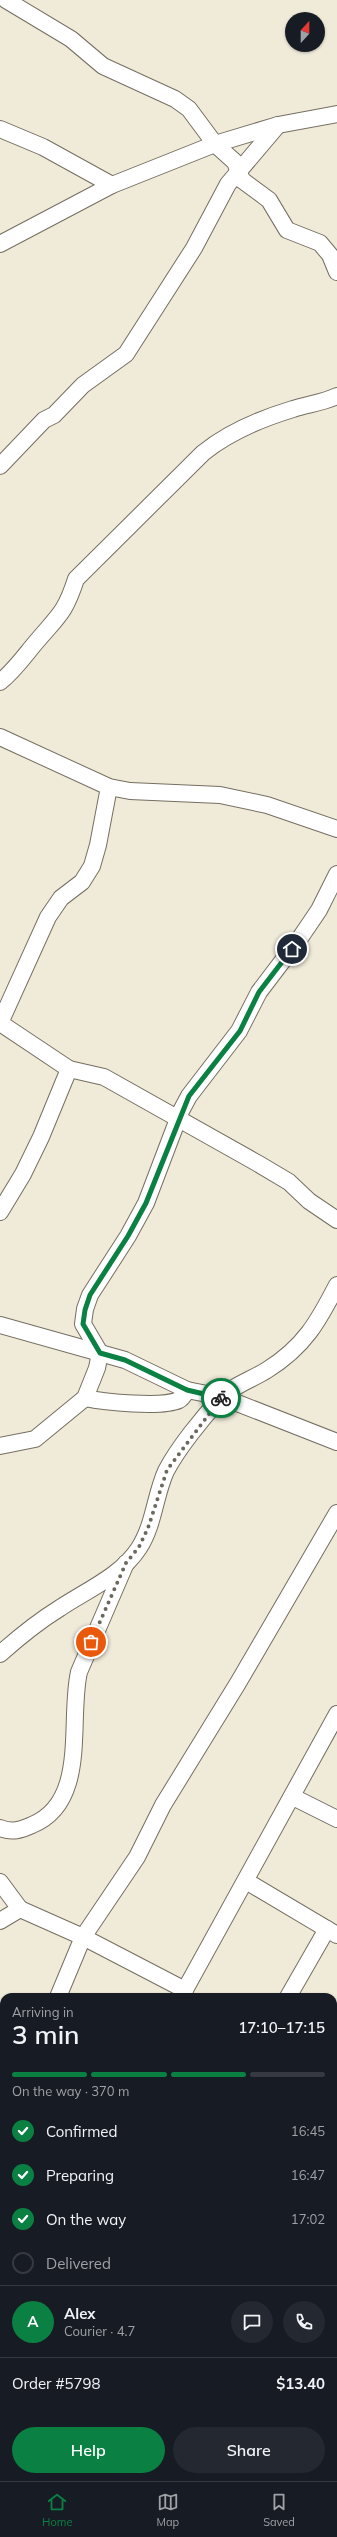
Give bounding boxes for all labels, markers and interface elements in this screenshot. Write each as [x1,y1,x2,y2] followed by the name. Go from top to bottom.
[285,12,325,52] north arrow
[285,12,325,52] map controls
[275,932,309,966] pin
[281,938,303,960] icon: home
[201,1378,241,1418] courier
[210,1387,232,1409] icon: bike
[74,1625,108,1659] pin
[80,1631,102,1653] icon: bag
[12,2004,74,2020] text: Arriving in
[12,2018,80,2051] text: 3 min
[238,2018,325,2037] text: 17:10–17:15
[12,2083,129,2099] text: On the way · 370 m
[12,2120,34,2142] icon: check
[46,2122,117,2141] text: Confirmed
[291,2123,325,2139] text: 16:45
[12,2164,34,2186] icon: check
[46,2166,114,2185] text: Preparing
[291,2167,325,2183] text: 16:47
[12,2208,34,2230] icon: check
[46,2210,126,2229] text: On the way
[291,2211,325,2227] text: 17:02
[46,2254,111,2273] text: Delivered
[231,2301,273,2343] button: chat
[283,2301,325,2343] button: phone
[64,2304,96,2323] text: Alex
[27,2312,39,2331] text: A
[64,2323,135,2339] text: Courier · 4.7
[12,2374,100,2393] text: Order #5798
[276,2374,325,2393] text: $13.40
[12,2427,165,2473] button: Help
[173,2427,325,2473] button: Share
[42,2491,72,2529] tab: Home
[156,2491,179,2529] tab: Map
[263,2491,295,2529] tab: Saved

